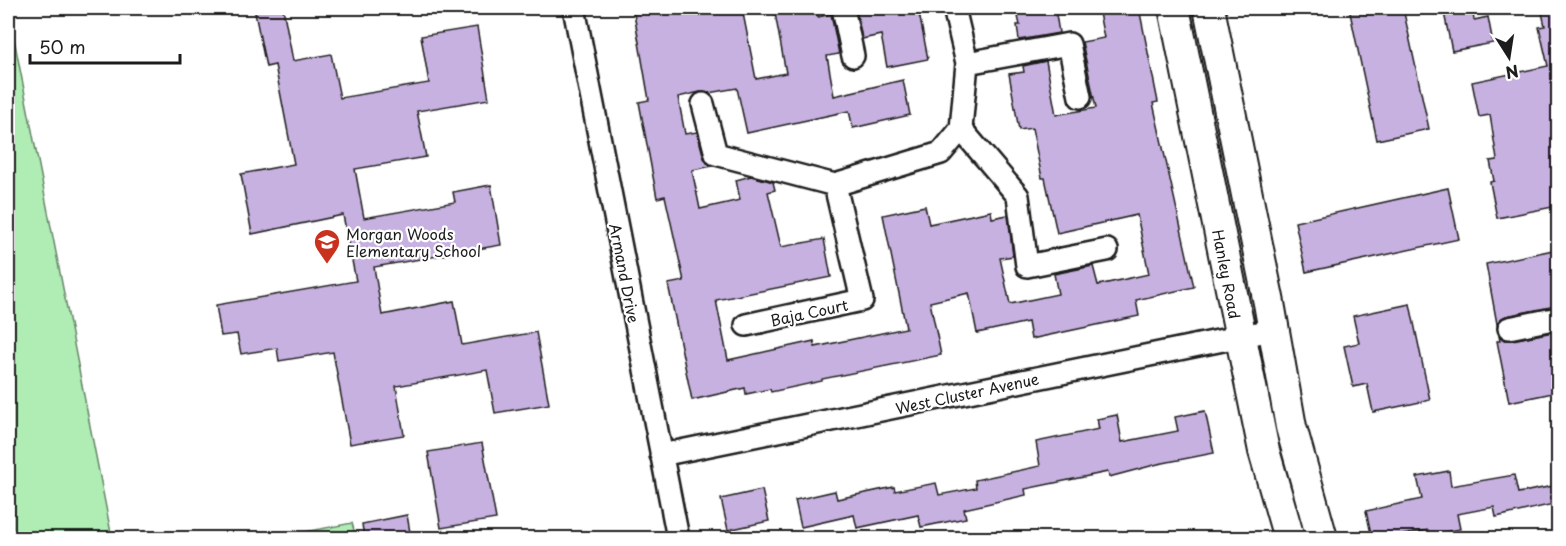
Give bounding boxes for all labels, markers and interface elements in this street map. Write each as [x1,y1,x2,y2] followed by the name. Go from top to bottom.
[30,27,180,65] scale bar
[1479,27,1539,87] north arrow
[39,33,86,60] text: 50 m
[1504,60,1521,86] text: N
[604,221,646,325] street label: Armand Drive
[346,222,481,262] place label: Morgan Woods Elementary School
[312,227,342,265] school or university icon: Morgan Woods Elementary School
[1207,227,1247,321] street label: Hanley Road
[768,293,850,331] street label: Baja Court
[893,367,1041,419] street label: West Cluster Avenue

